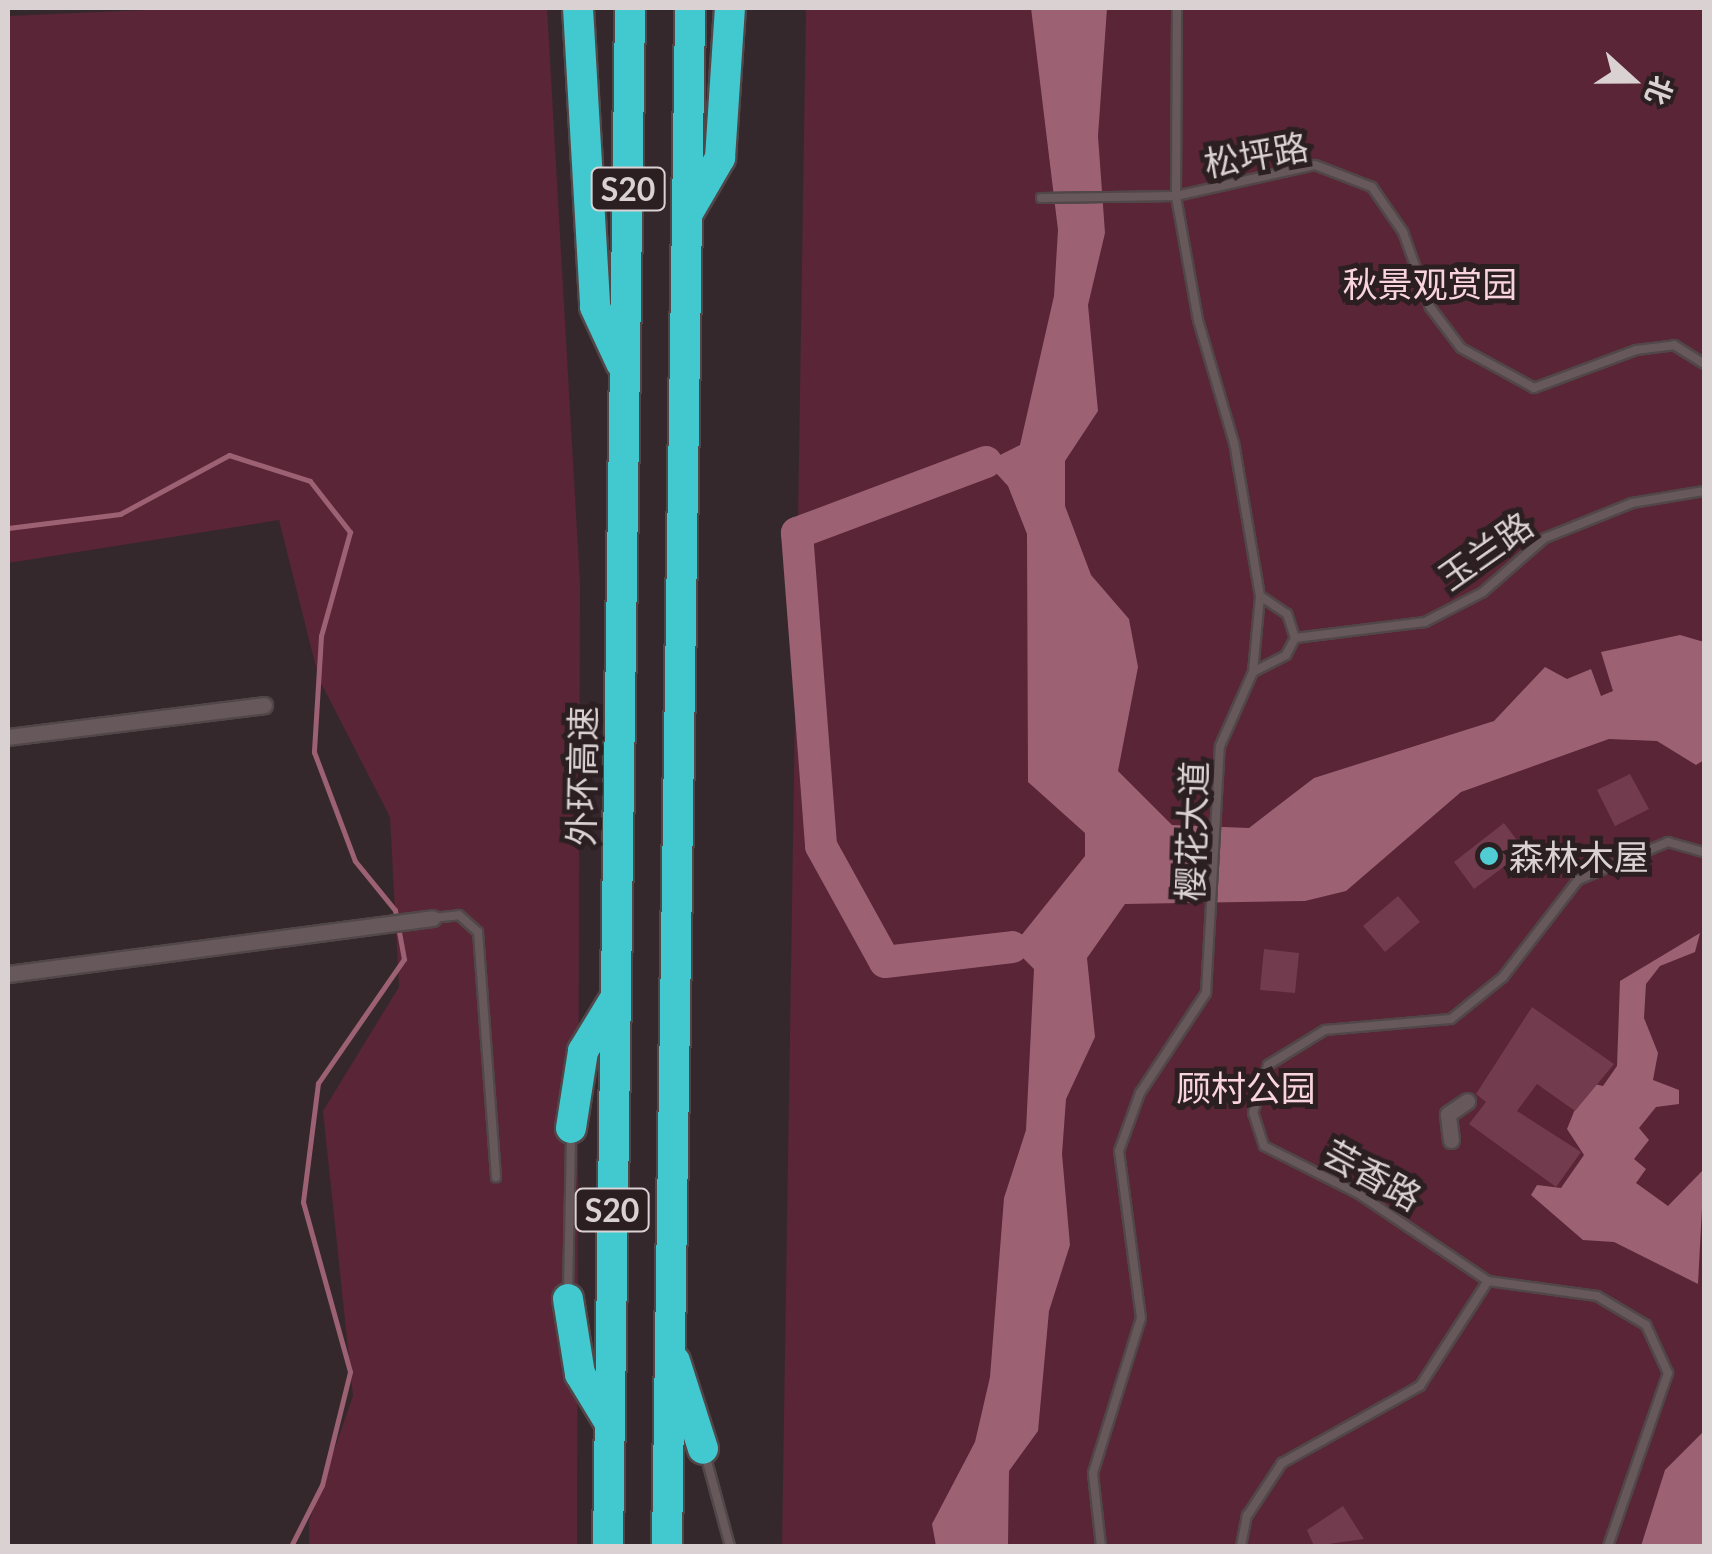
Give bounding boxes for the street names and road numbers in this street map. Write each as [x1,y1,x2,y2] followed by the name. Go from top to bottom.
[1201,124,1311,184] street label: 松坪路
[590,162,666,216] road number: S20
[1430,503,1540,597] street label: 玉兰路
[559,706,603,846] street label: 外环高速
[1168,760,1214,902] street label: 樱花大道
[1317,1130,1429,1218] street label: 芸香路
[574,1183,650,1237] road number: S20

